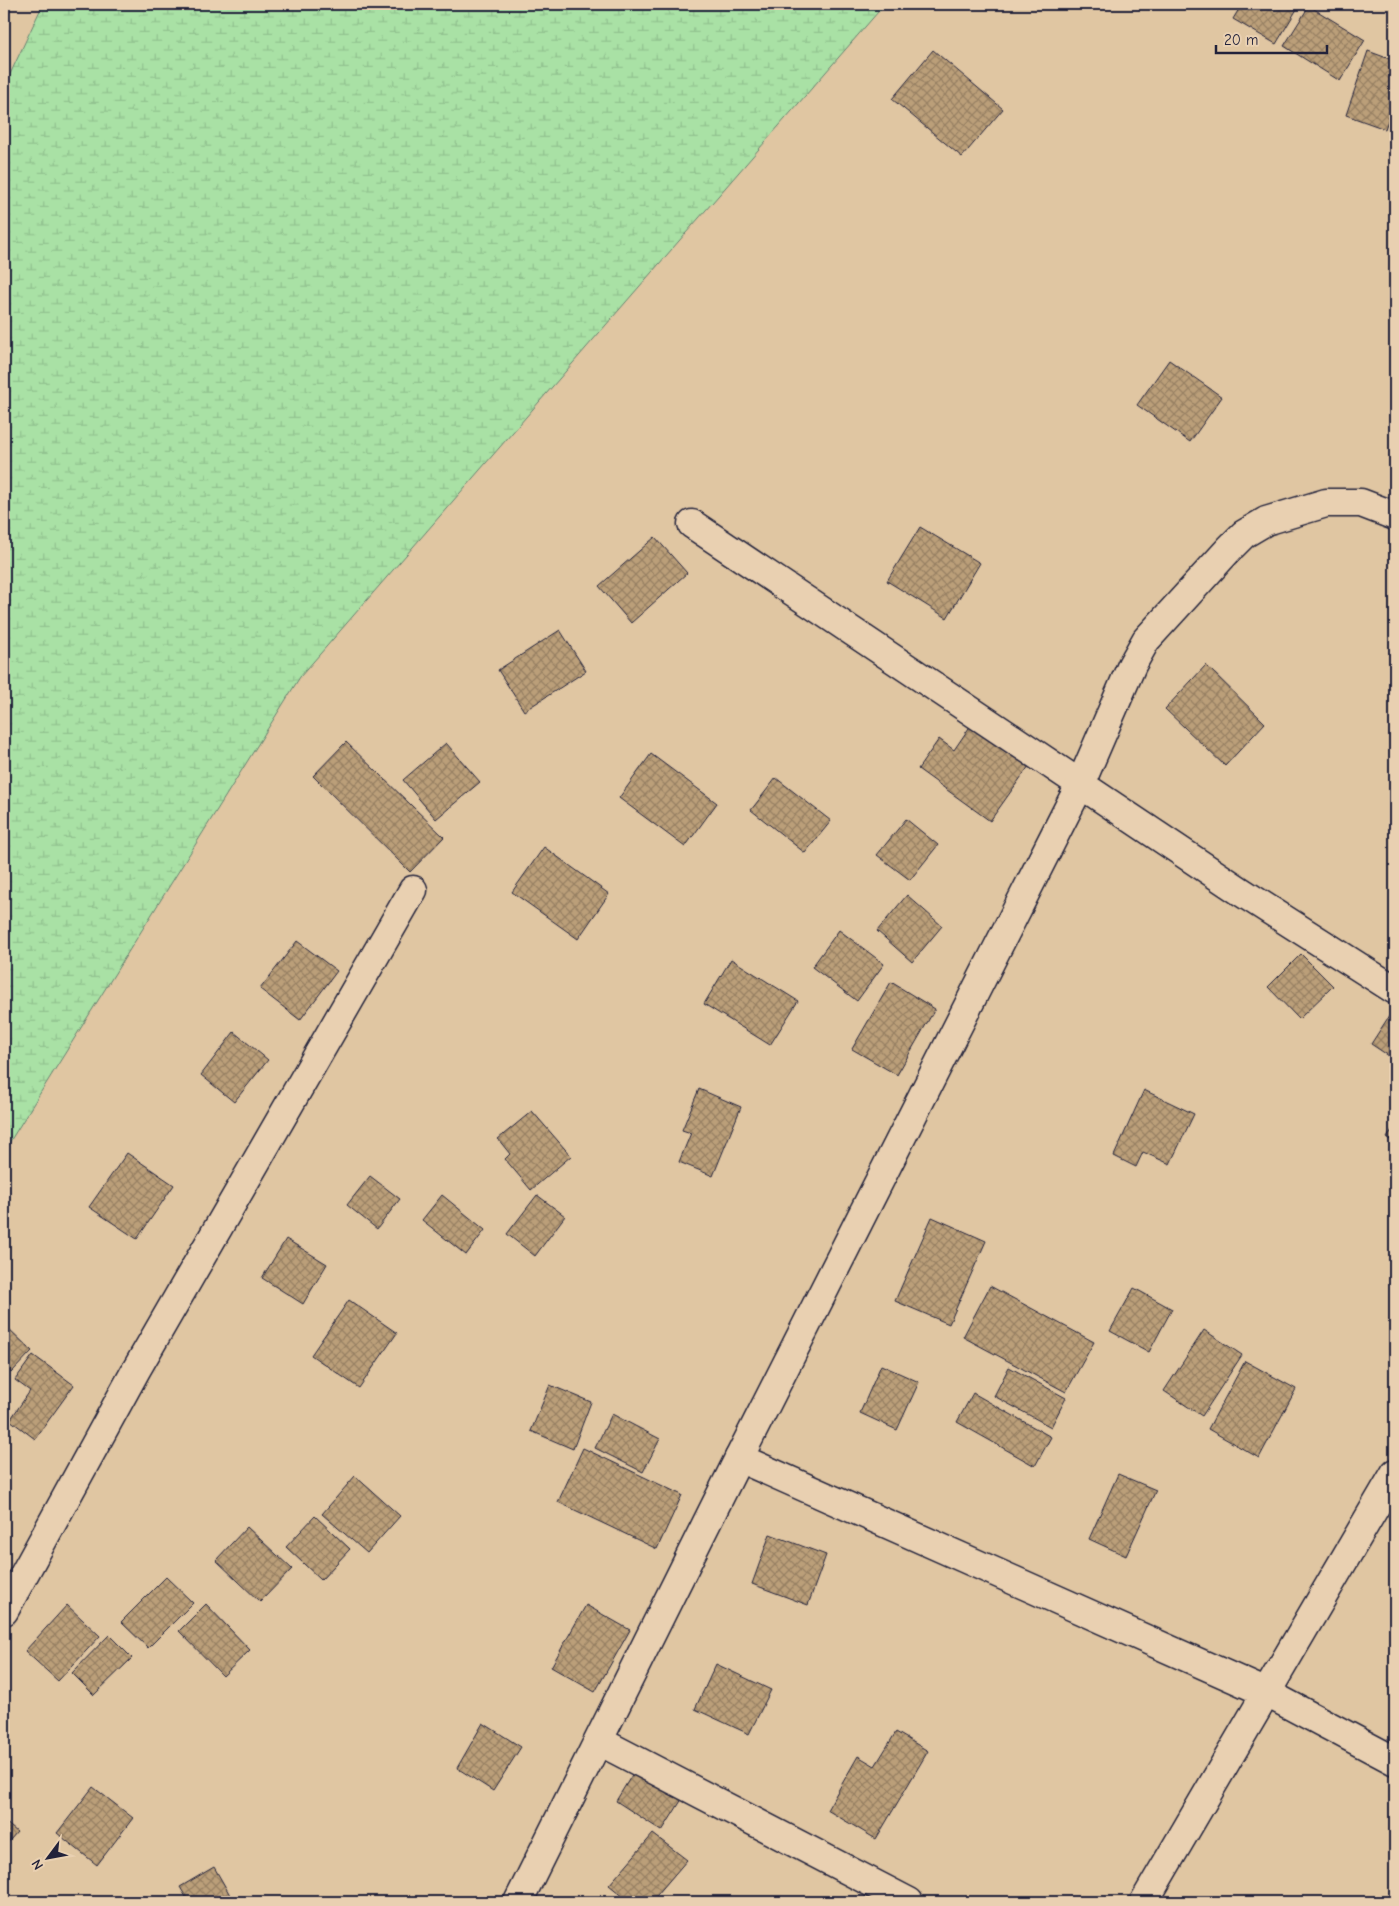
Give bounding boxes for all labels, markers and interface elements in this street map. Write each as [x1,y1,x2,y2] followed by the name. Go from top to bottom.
[1216,22,1328,54] scale bar
[1224,31,1258,49] text: 20 m
[22,1834,72,1884] north arrow
[28,1856,47,1873] text: N

